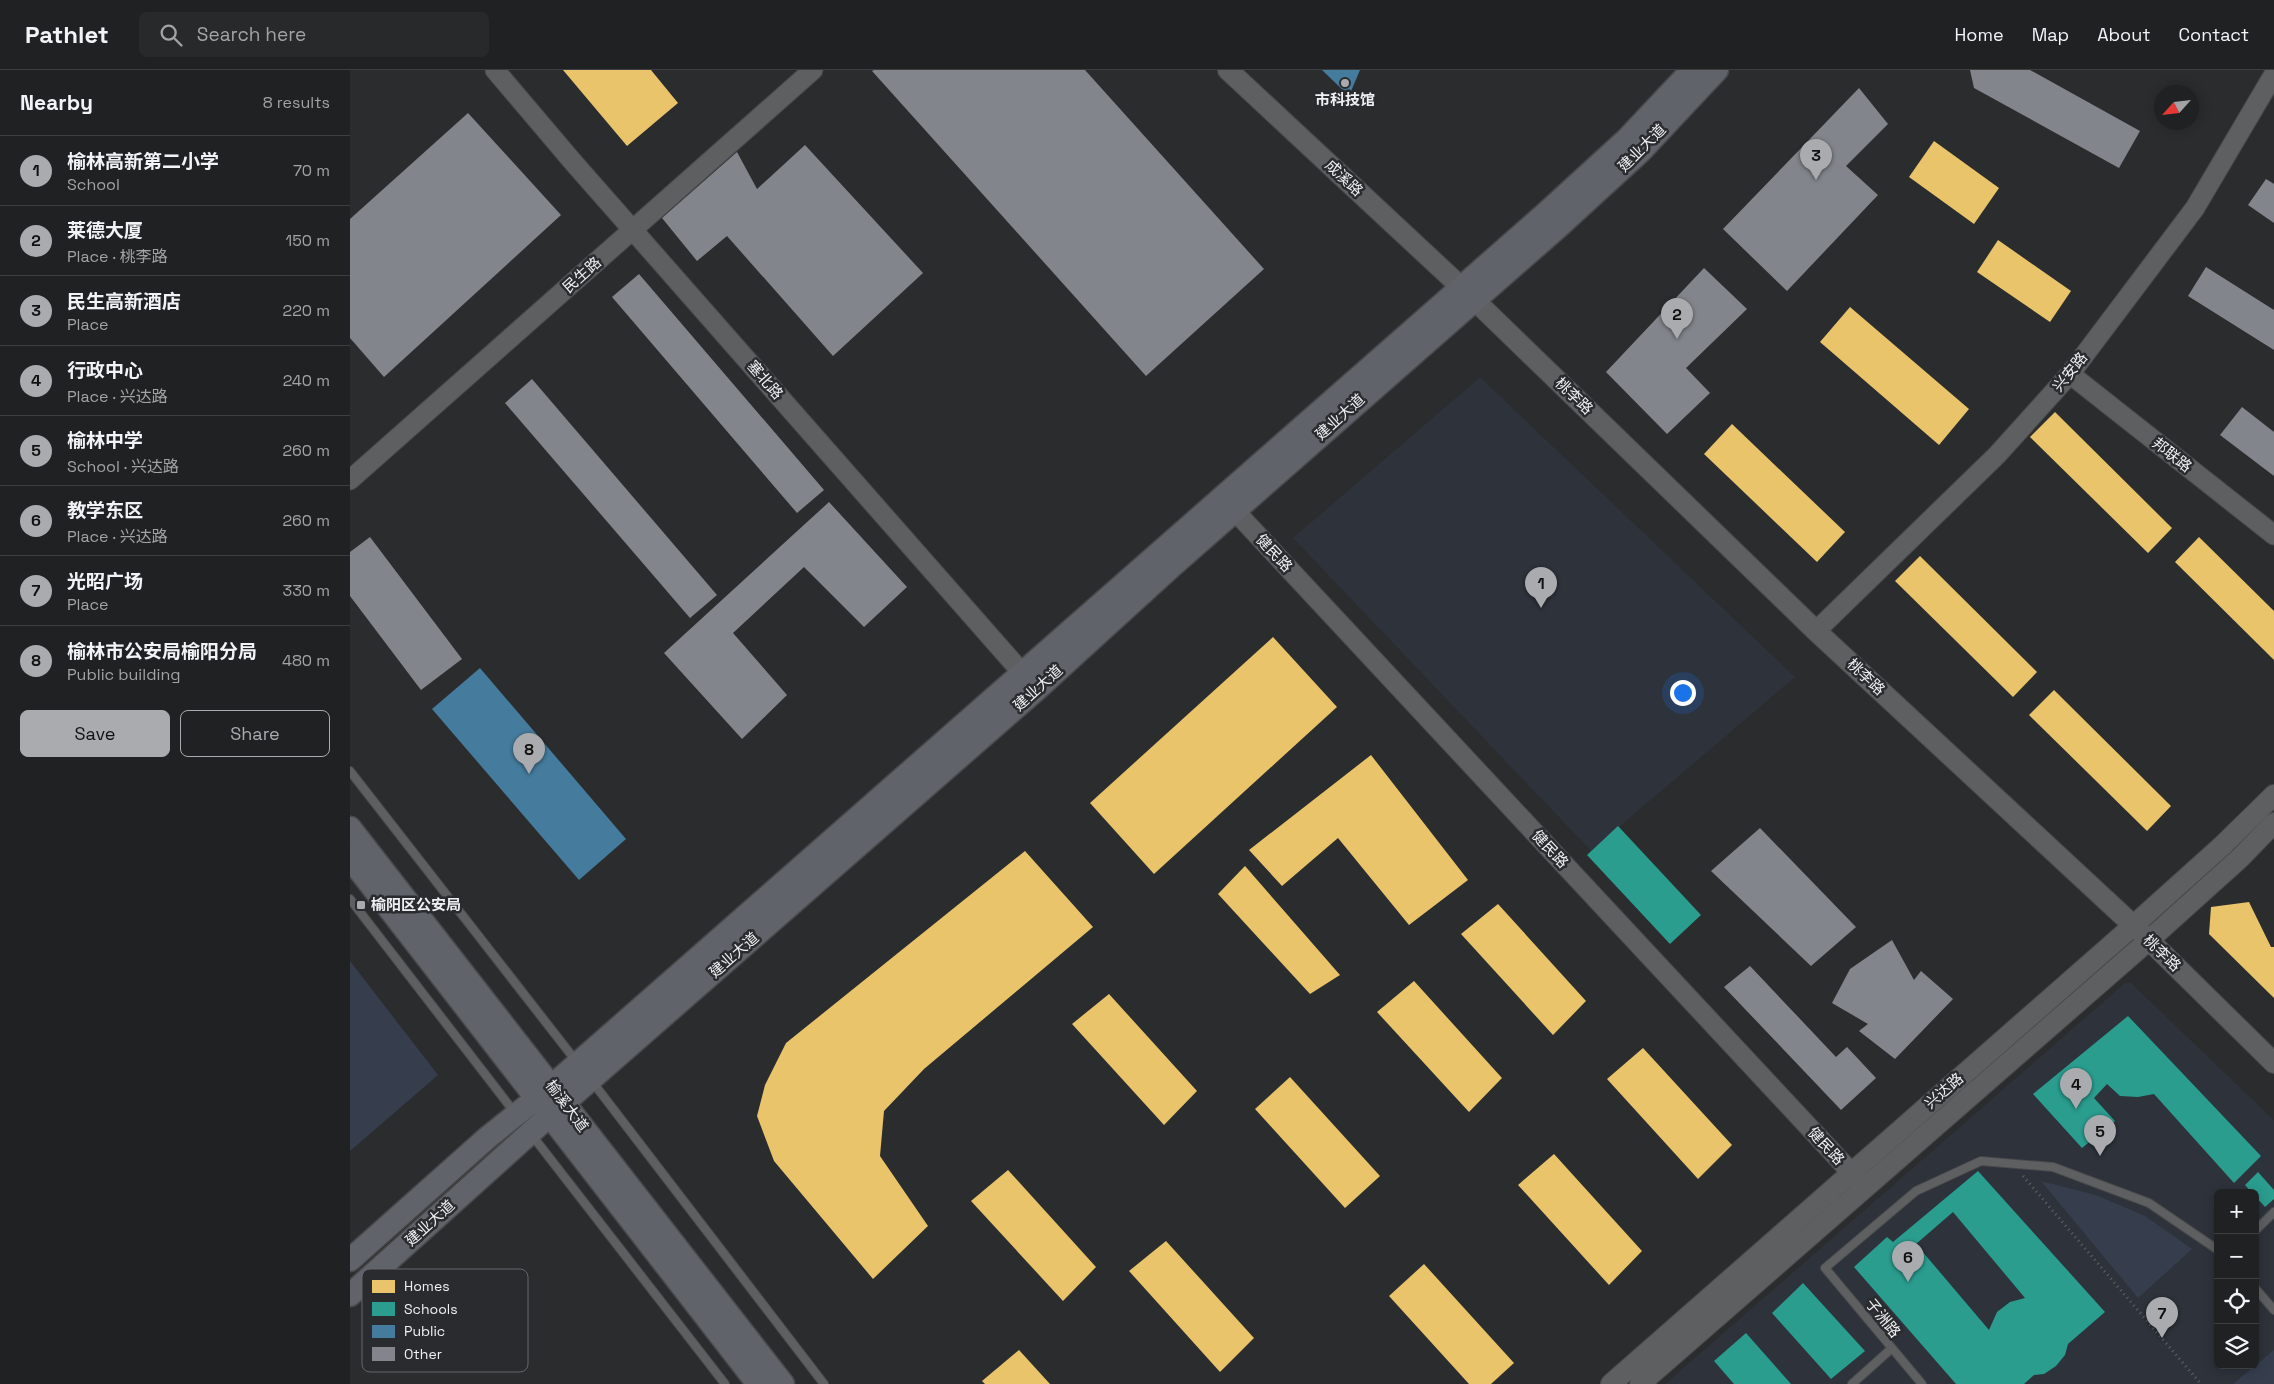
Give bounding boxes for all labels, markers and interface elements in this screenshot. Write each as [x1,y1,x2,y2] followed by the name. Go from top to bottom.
[139,12,489,57] search box
[25,19,109,50] text: Pathlet
[157,21,185,49] icon: search
[197,22,306,47] text: Search here
[1955,23,2004,46] text: Home
[2032,23,2069,46] text: Map
[2097,23,2151,46] text: About
[2179,23,2249,46] text: Contact
[1339,77,1351,89] marker: 市科技馆
[2154,85,2199,130] north arrow
[20,89,93,116] text: Nearby
[1315,90,1375,109] place label: 市科技馆
[263,92,330,113] text: 8 results
[1614,120,1670,176] street label: 建业大道
[1800,139,1832,180] pin: 3
[67,149,219,174] text: 榆林高新第二小学
[1321,155,1367,200] street label: 成溪路
[32,160,40,181] text: 1
[293,160,330,181] text: 70 m
[67,174,120,195] text: School
[67,218,143,243] text: 莱德大厦
[31,230,41,251] text: 2
[286,230,330,251] text: 150 m
[67,246,168,267] text: Place · 桃李路
[559,253,605,297] street label: 民生路
[67,289,181,314] text: 民生高新酒店
[1661,298,1693,339] pin: 2
[31,300,41,321] text: 3
[283,300,330,321] text: 220 m
[67,314,109,335] text: Place
[2048,348,2091,395] street label: 兴安路
[743,356,787,403] street label: 塞北路
[67,358,143,383] text: 行政中心
[31,370,41,391] text: 4
[283,370,330,391] text: 240 m
[1552,373,1597,418] street label: 桃李路
[67,386,168,407] text: Place · 兴达路
[1311,389,1368,444] street label: 建业大道
[67,428,143,453] text: 榆林中学
[2149,433,2196,476] street label: 邦联路
[31,440,41,461] text: 5
[282,440,330,461] text: 260 m
[67,456,179,477] text: School · 兴达路
[67,498,143,523] text: 教学东区
[31,510,41,531] text: 6
[282,510,330,531] text: 260 m
[67,526,168,547] text: Place · 兴达路
[1252,530,1297,576] street label: 健民路
[1525,567,1557,608] pin: 1
[67,569,143,594] text: 光昭广场
[32,580,40,601] text: 7
[283,580,330,601] text: 330 m
[67,594,109,615] text: Place
[67,639,257,664] text: 榆林市公安局榆阳分局
[31,650,41,671] text: 8
[282,650,330,671] text: 480 m
[1843,654,1889,699] street label: 桃李路
[1009,660,1066,715] street label: 建业大道
[67,664,180,685] text: Public building
[1670,680,1696,706] your location
[20,710,170,757] button: Save
[180,710,330,757] button: Share
[513,733,545,774] pin: 8
[1528,826,1573,872] street label: 健民路
[371,895,461,914] place label: 榆阳区公安局
[355,899,367,911] marker: 榆阳区公安局
[705,928,763,981] street label: 建业大道
[2140,930,2185,975] street label: 桃李路
[2060,1068,2092,1109] pin: 4
[1920,1069,1967,1113] street label: 兴达路
[542,1076,593,1135] street label: 榆溪大道
[2084,1115,2116,1156] pin: 5
[1804,1123,1849,1169] street label: 健民路
[2214,1189,2259,1369] map controls
[2214,1189,2259,1234] button: +
[401,1195,458,1250] street label: 建业大道
[2214,1234,2259,1279] button: −
[1892,1241,1924,1282] pin: 6
[362,1269,528,1372] legend
[404,1277,450,1295] text: Homes
[2214,1279,2259,1324] button: locate
[1862,1294,1905,1341] street label: 子洲路
[2146,1297,2178,1338] pin: 7
[404,1300,458,1318] text: Schools
[404,1322,445,1340] text: Public
[2214,1324,2259,1369] button: layers
[404,1345,442,1363] text: Other

